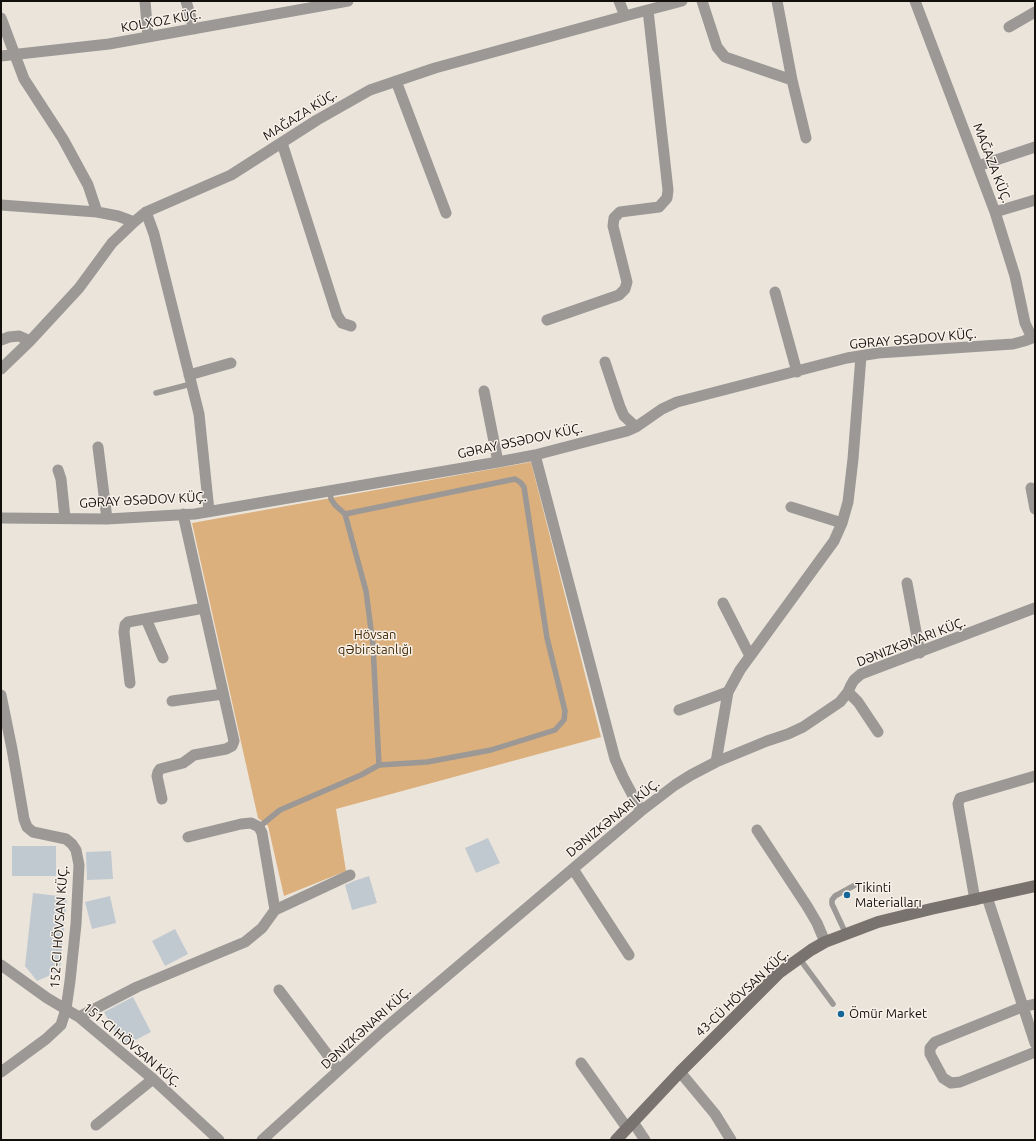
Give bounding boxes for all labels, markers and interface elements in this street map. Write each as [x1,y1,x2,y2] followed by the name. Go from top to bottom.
[120,6,202,36] street label: KOLXOZ KÜÇ.
[260,86,340,144] street label: MAĞAZA KÜÇ.
[970,121,1014,205] street label: MAĞAZA KÜÇ.
[849,326,977,352] street label: GƏRAY ƏSƏDOV KÜÇ.
[456,420,584,462] street label: GƏRAY ƏSƏDOV KÜÇ.
[79,489,207,511] street label: GƏRAY ƏSƏDOV KÜÇ.
[854,614,968,670] street label: DƏNIZKƏNARI KÜÇ.
[338,627,412,658] park label: Hövsan qəbirstanlığı
[563,776,663,860] street label: DƏNIZKƏNARI KÜÇ.
[47,865,71,989] street label: 152-CI HÖVSAN KÜÇ.
[855,880,922,911] place label: Tikinti Materialları
[842,890,852,900] marker: Tikinti Materialları
[692,946,792,1040] street label: 43-CÜ HÖVSAN KÜÇ.
[318,984,414,1072] street label: DƏNIZKƏNARI KÜÇ.
[80,999,184,1091] street label: 151-CI HÖVSAN KÜÇ.
[849,1006,927,1022] place label: Ömür Market
[836,1009,846,1019] marker: Ömür Market

